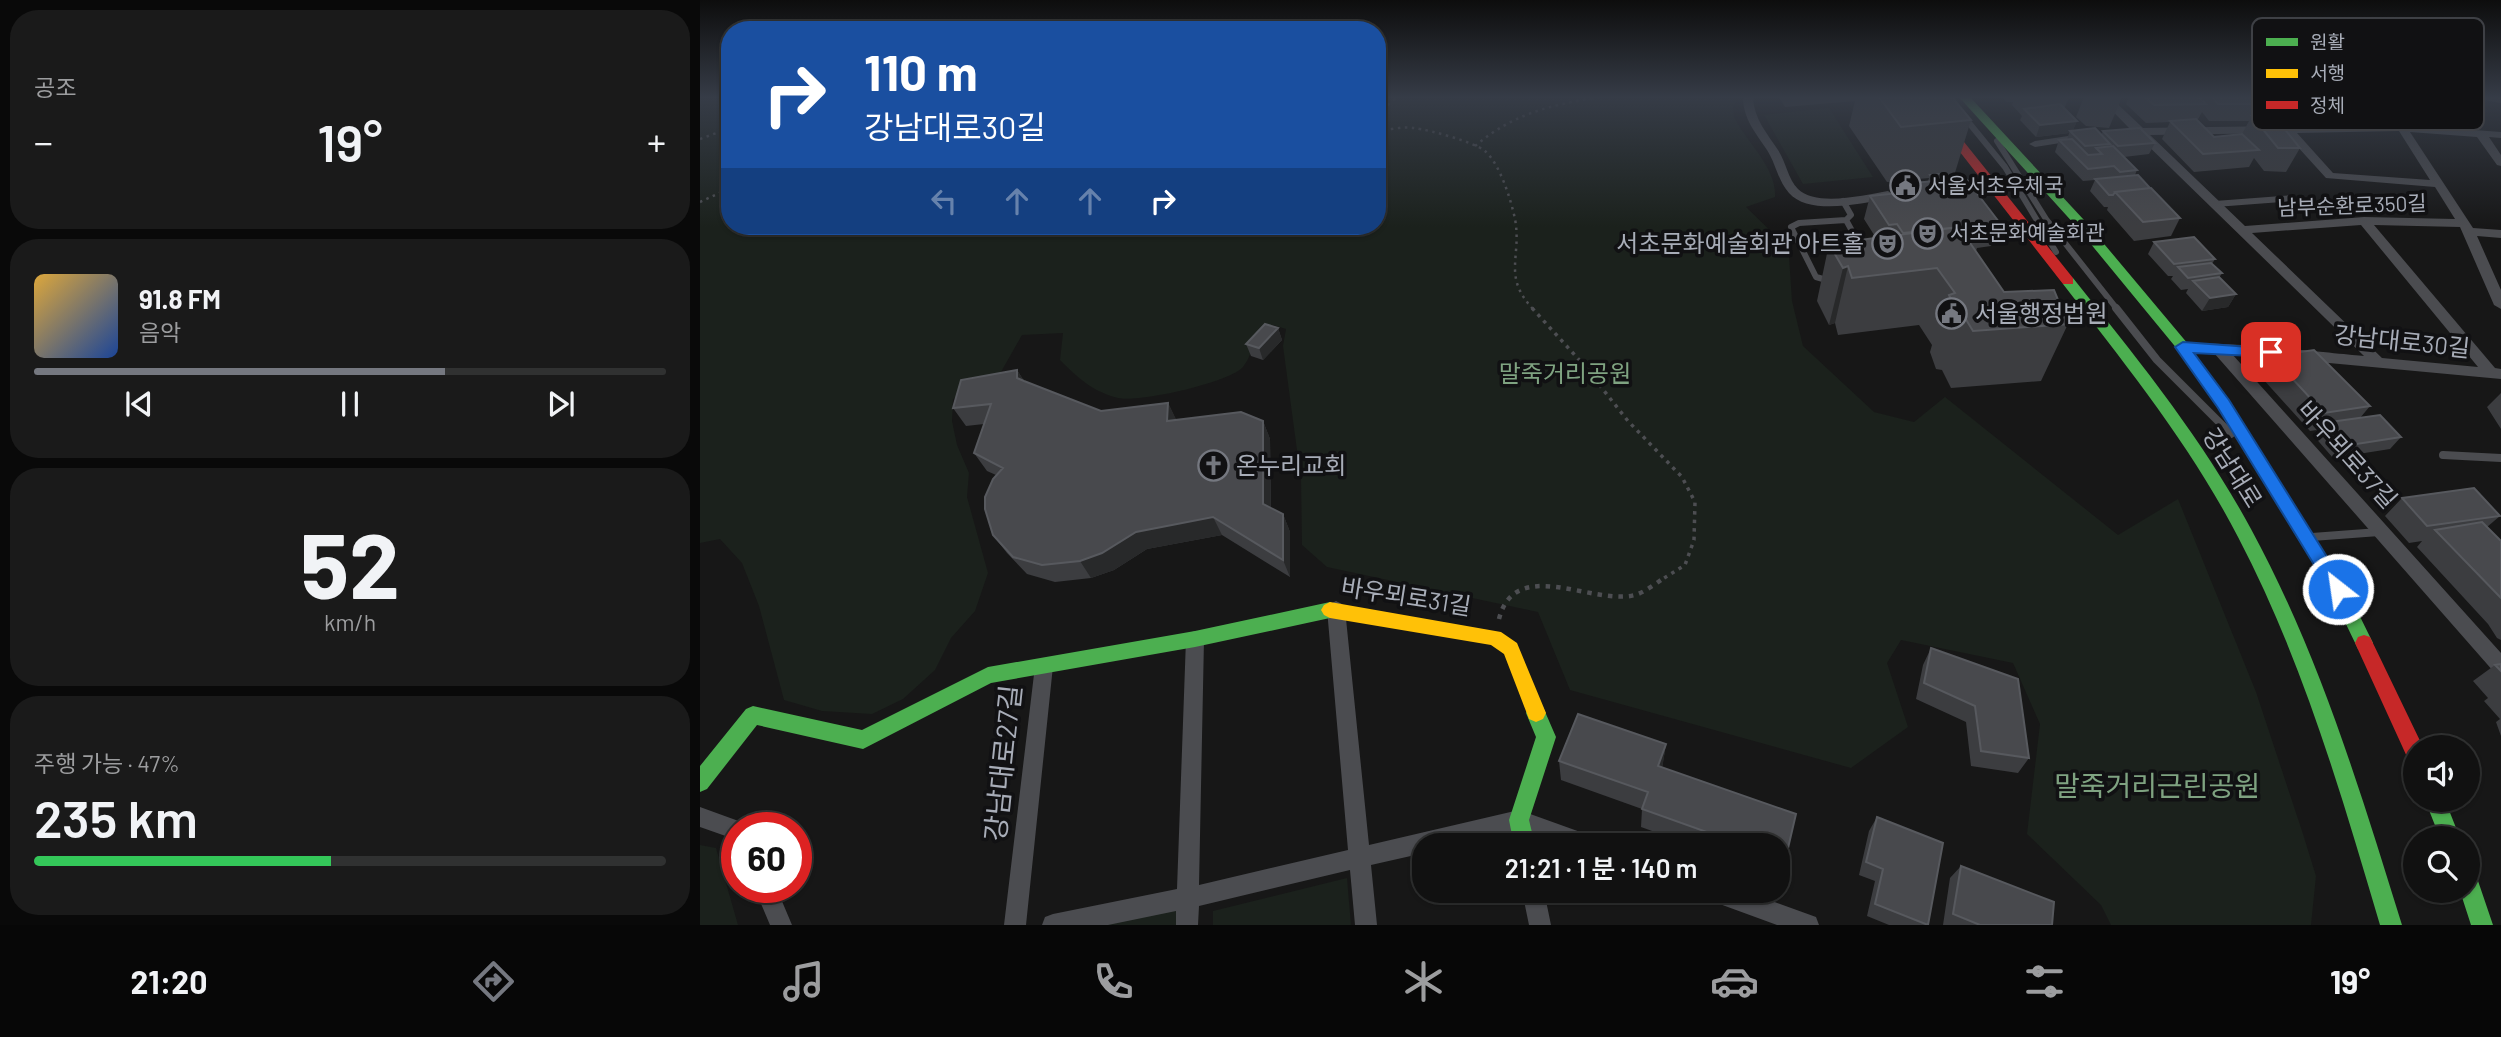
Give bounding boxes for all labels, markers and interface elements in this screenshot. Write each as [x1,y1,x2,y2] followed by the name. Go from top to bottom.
[2252,18,2484,130] legend
[2310,30,2345,53] text: 원활
[864,42,978,101] text: 110 m
[749,49,840,140] icon: right
[2310,61,2345,84] text: 서행
[34,73,76,101] text: 공조
[2310,93,2345,116] text: 정체
[864,107,1046,145] text: 강남대로30길
[317,110,383,172] text: 19°
[34,118,53,164] text: −
[647,118,666,164] text: +
[1888,169,1922,203] public building icon: 서울서초우체국
[1928,172,2063,197] place label: 서울서초우체국
[925,182,963,220] icon: left
[998,182,1036,220] icon: ahead
[1071,182,1109,220] icon: ahead
[1144,182,1182,220] icon: right
[2277,189,2427,220] street label: 남부순환로350길
[1910,216,1944,250] theatre icon: 서초문화예술회관
[1950,219,2105,244] place label: 서초문화예술회관
[1870,227,1904,261] theatre icon: 서초문화예술회관 아트홀
[1616,228,1864,257] place label: 서초문화예술회관 아트홀
[139,283,221,314] text: 91.8 FM
[1935,297,1969,331] public building icon: 서울행정법원
[1975,298,2107,327] place label: 서울행정법원
[139,318,181,346] text: 음악
[2333,319,2471,362] street label: 강남대로30길
[2241,322,2301,382] pin
[2252,333,2290,371] icon: arrive
[1499,358,1631,387] park label: 말죽거리공원
[120,385,158,423] icon: previous
[331,385,369,423] icon: pause
[542,385,580,423] icon: next
[2292,394,2404,514] street label: 바우뫼로37길
[2198,422,2269,512] street label: 강남대로
[1196,449,1230,483] church icon: 온누리교회
[1236,450,1346,479] place label: 온누리교회
[300,508,400,617] text: 52
[2301,552,2375,626] position arrow
[1339,571,1473,620] street label: 바우뫼로31길
[324,608,376,636] text: km/h
[977,683,1027,843] street label: 강남대로27길
[2403,735,2480,903] map controls
[2403,735,2480,812] button: sound
[34,749,180,777] text: 주행 가능 · 47%
[2054,768,2260,802] park label: 말죽거리근린공원
[34,786,198,848] text: 235 km
[721,812,812,903] speed limit sign: 60
[2403,826,2480,903] button: search
[1505,852,1697,883] text: 21:21 · 1 분 · 140 m
[469,957,518,1006] icon: directions
[779,957,828,1006] icon: music
[1089,957,1138,1006] icon: phone
[1399,957,1448,1006] icon: climate
[1710,957,1759,1006] icon: car
[2020,957,2069,1006] icon: filters
[131,962,207,1000] text: 21:20
[2330,962,2370,1000] text: 19°

